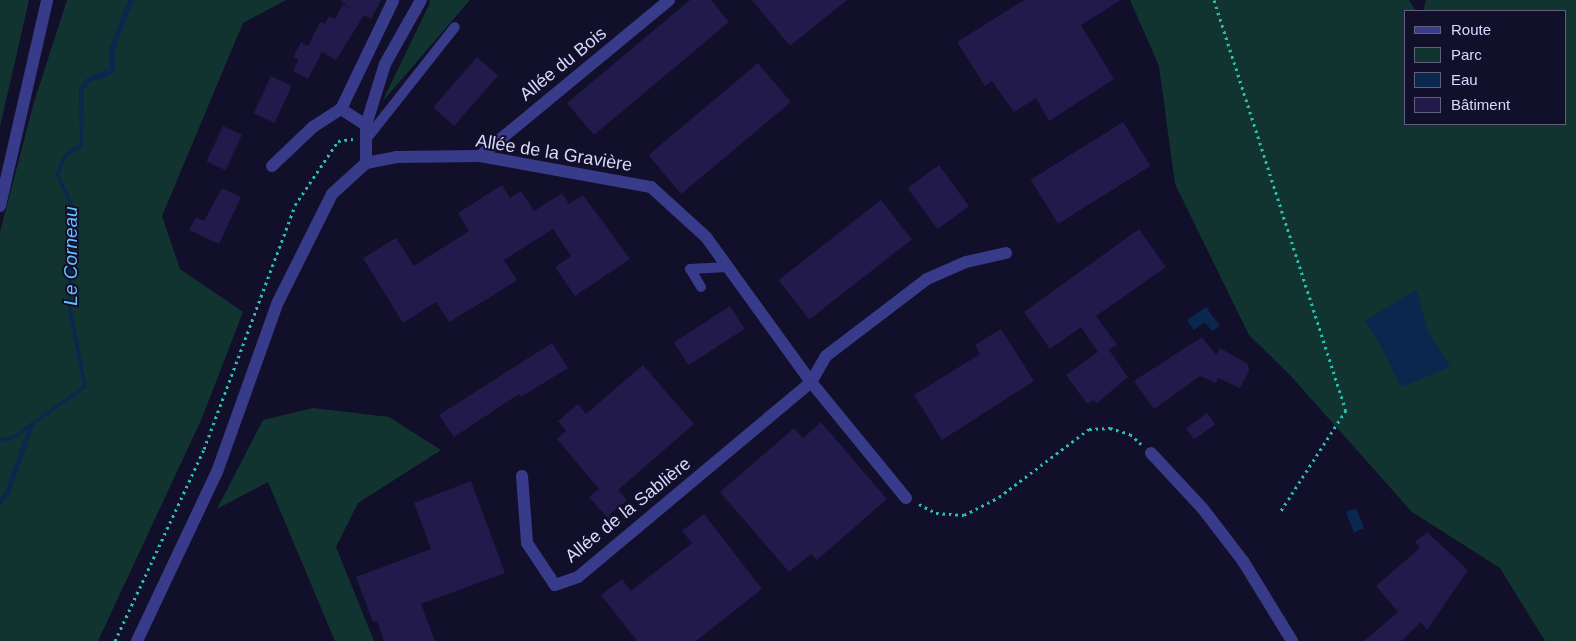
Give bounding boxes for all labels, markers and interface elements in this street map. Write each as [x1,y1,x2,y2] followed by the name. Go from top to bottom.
[1404,10,1566,125] legend
[1451,21,1491,38] text: Route
[515,23,611,105] street label: Allée du Bois
[1451,46,1482,63] text: Parc
[1451,71,1478,88] text: Eau
[1451,96,1510,113] text: Bâtiment
[474,130,634,176] street label: Allée de la Gravière
[60,206,82,306] water label: Le Corneau
[561,453,695,567] street label: Allée de la Sablière

